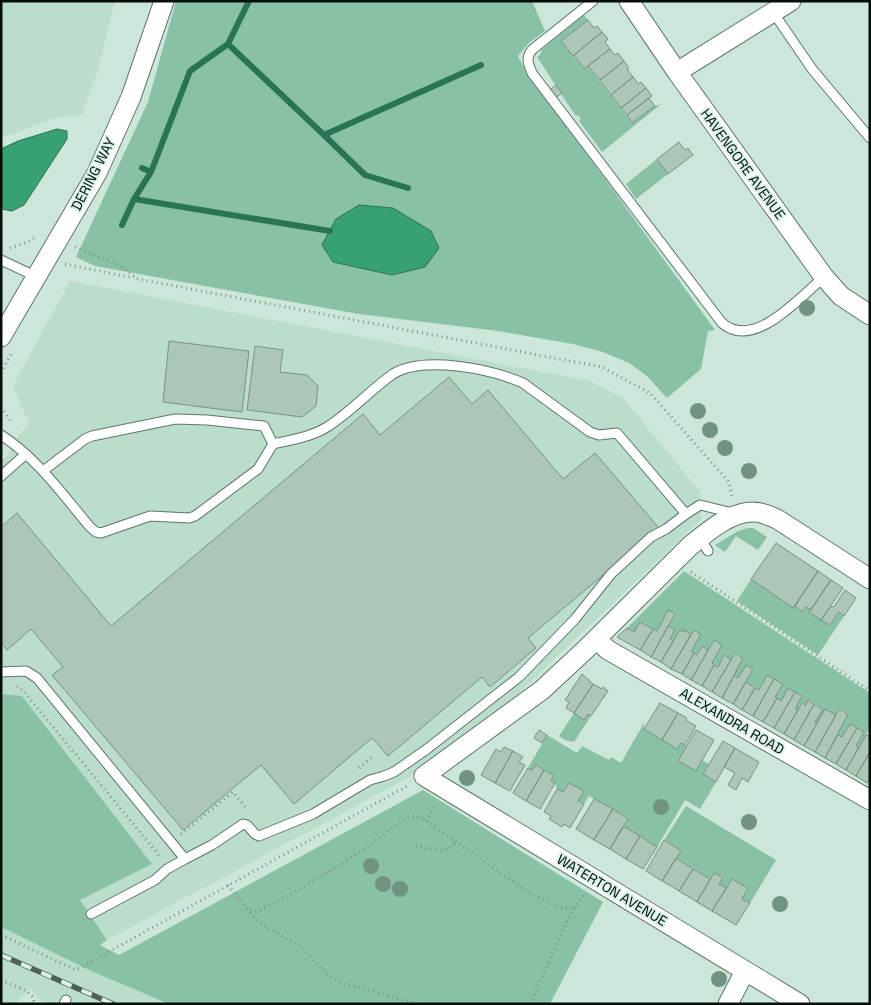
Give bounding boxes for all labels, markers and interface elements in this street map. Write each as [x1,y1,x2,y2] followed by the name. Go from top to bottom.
[697,105,789,223] street label: HAVENGORE AVENUE
[67,134,119,214] street label: DERING WAY
[676,684,788,758] street label: ALEXANDRA ROAD
[554,850,671,930] street label: WATERTON AVENUE

